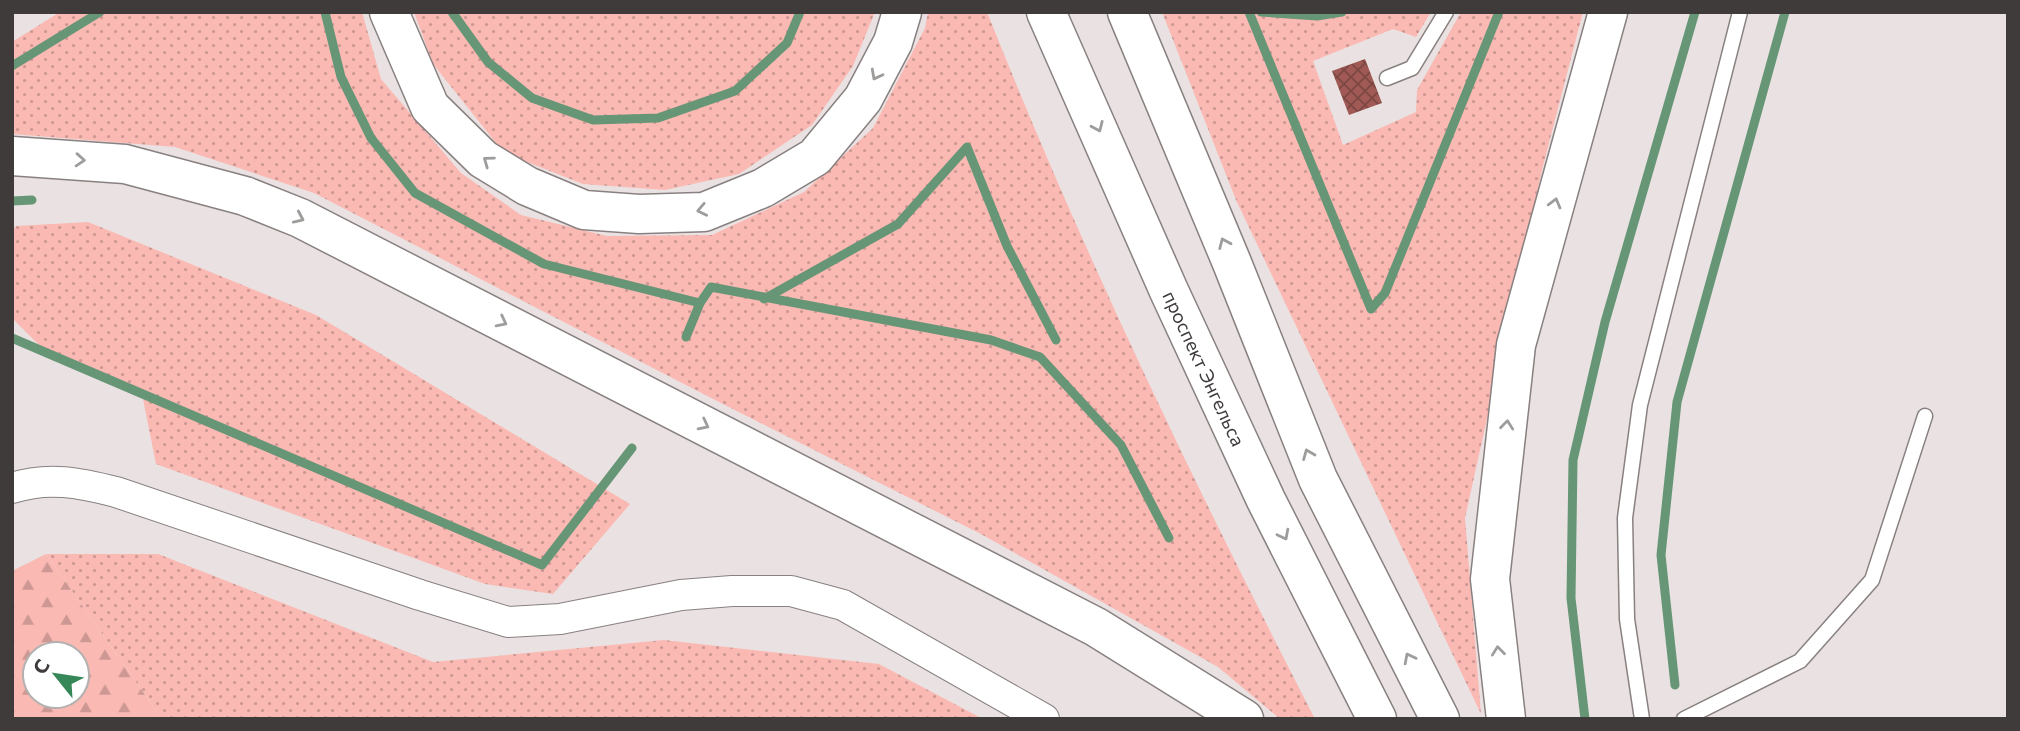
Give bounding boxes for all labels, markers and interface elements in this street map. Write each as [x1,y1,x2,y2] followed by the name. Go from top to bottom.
[870,68,884,80] one-way arrow
[1090,120,1104,133] one-way arrow
[75,153,86,168] one-way arrow
[483,157,496,169] one-way arrow
[1547,197,1561,209] one-way arrow
[697,201,709,216] one-way arrow
[292,210,304,224] one-way arrow
[1218,237,1232,250] one-way arrow
[1159,287,1251,449] street label: проспект Энгельса
[495,313,507,327] one-way arrow
[697,417,709,431] one-way arrow
[1499,419,1514,430] one-way arrow
[1302,449,1316,461] one-way arrow
[1275,528,1289,540] one-way arrow
[21,640,91,710] north arrow
[1491,645,1506,656] one-way arrow
[1403,653,1417,665] one-way arrow
[28,655,54,678] text: С

